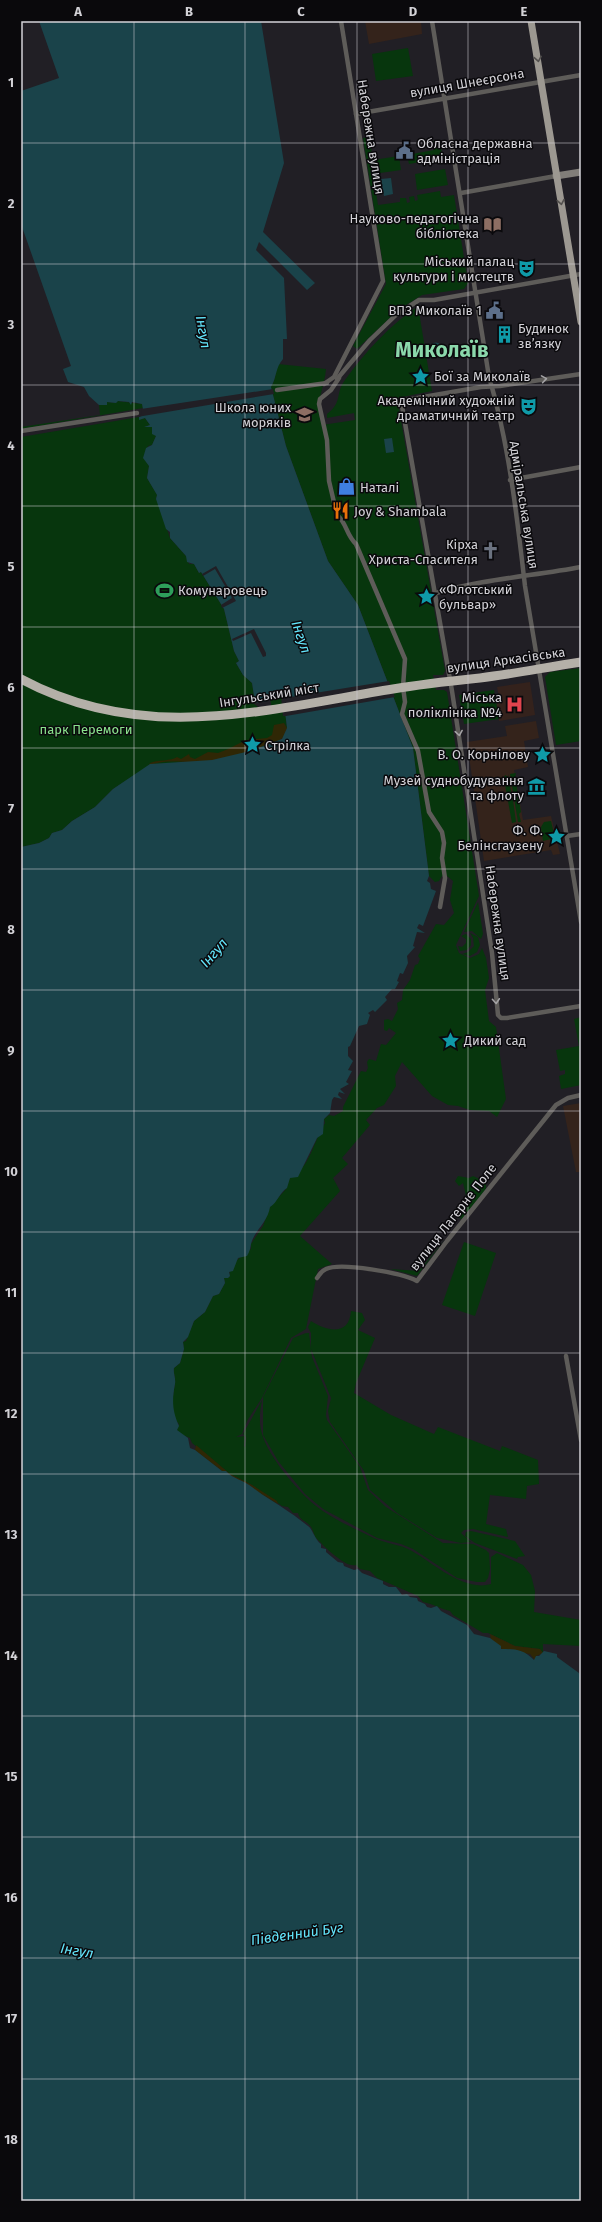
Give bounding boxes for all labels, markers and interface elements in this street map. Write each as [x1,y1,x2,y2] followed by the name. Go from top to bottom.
[73,4,82,19] text: A
[185,4,193,19] text: B
[297,4,305,19] text: C
[409,4,418,19] text: D
[521,4,528,19] text: E
[533,56,542,63] one-way arrow
[409,66,525,100] street label: вулиця Шнеєрсона
[8,75,14,90] text: 1
[354,78,388,196] street label: Набережна вулиця
[417,136,533,166] place label: Обласна державна адміністрація
[394,140,414,160] public building icon: Обласна державна адміністрація
[8,196,15,211] text: 2
[556,198,565,205] one-way arrow
[350,211,479,241] place label: Науково-педагогічна бібліотека
[482,215,502,235] library icon: Науково-педагогічна бібліотека
[393,254,514,284] place label: Міський палац культури і мистецтв
[517,258,537,278] theatre icon: Міський палац культури і мистецтв
[485,300,505,320] public building icon: ВПЗ Миколаїв 1
[388,303,482,318] place label: ВПЗ Миколаїв 1
[192,314,214,350] water label: Інгул
[7,317,15,332] text: 3
[518,321,569,351] place label: Будинок зв’язку
[495,325,515,345] building icon: Будинок зв’язку
[395,337,489,363] district label: Миколаїв
[411,366,431,386] place icon: Бої за Миколаїв
[434,369,531,384] place label: Бої за Миколаїв
[541,376,547,384] one-way arrow
[378,393,515,423] place label: Академічний художній драматичний театр
[518,397,538,417] theatre icon: Академічний художній драматичний театр
[215,400,292,430] place label: Школа юних моряків
[294,404,314,424] school or university icon: Школа юних моряків
[7,438,15,453] text: 4
[506,440,542,570] street label: Адміральська вулиця
[337,477,357,497] shop icon: Наталі
[360,480,399,495] place label: Наталі
[331,501,351,521] restaurant icon: Joy & Shambala
[354,504,447,519] place label: Joy & Shambala
[369,537,478,567] place label: Кірха Христа-Спасителя
[481,541,501,561] church icon: Кірха Христа-Спасителя
[8,559,15,574] text: 5
[155,580,175,600] sports icon: Комунаровець
[439,582,513,612] place label: «Флотський бульвар»
[178,583,267,598] place label: Комунаровець
[416,586,436,606] place icon: «Флотський бульвар»
[288,619,314,656] water label: Інгул
[446,644,566,676] street label: вулиця Аркасівська
[7,680,15,695] text: 6
[218,680,320,710] street label: Інгульський міст
[408,690,502,720] place label: Міська поліклініка №4
[505,694,525,714] hospital icon: Міська поліклініка №4
[39,722,133,737] park label: парк Перемоги
[454,730,463,736] one-way arrow
[242,735,262,755] place icon: Стрілка
[265,738,310,753] place label: Стрілка
[533,744,553,764] place icon: В. О. Корнілову
[437,747,531,762] place label: В. О. Корнілову
[384,773,525,803] place label: Музей суднобудування та флоту
[527,777,547,797] museum icon: Музей суднобудування та флоту
[8,801,14,816] text: 7
[458,823,544,853] place label: Ф. Ф. Белінсгаузену
[546,827,566,847] place icon: Ф. Ф. Белінсгаузену
[482,864,514,982] street label: Набережна вулиця
[7,922,15,937] text: 8
[197,935,231,971] water label: Інгул
[492,998,501,1004] one-way arrow
[441,1030,461,1050] place icon: Дикий сад
[463,1033,526,1048] place label: Дикий сад
[7,1043,15,1058] text: 9
[407,1161,499,1273] street label: вулиця Лагерне Поле
[4,1164,18,1179] text: 10
[5,1285,17,1300] text: 11
[5,1406,18,1421] text: 12
[5,1527,18,1542] text: 13
[4,1648,18,1663] text: 14
[4,1769,18,1784] text: 15
[4,1890,18,1905] text: 16
[250,1919,344,1949] water label: Південний Буг
[59,1940,95,1962] water label: Інгул
[5,2011,17,2026] text: 17
[4,2132,18,2147] text: 18

